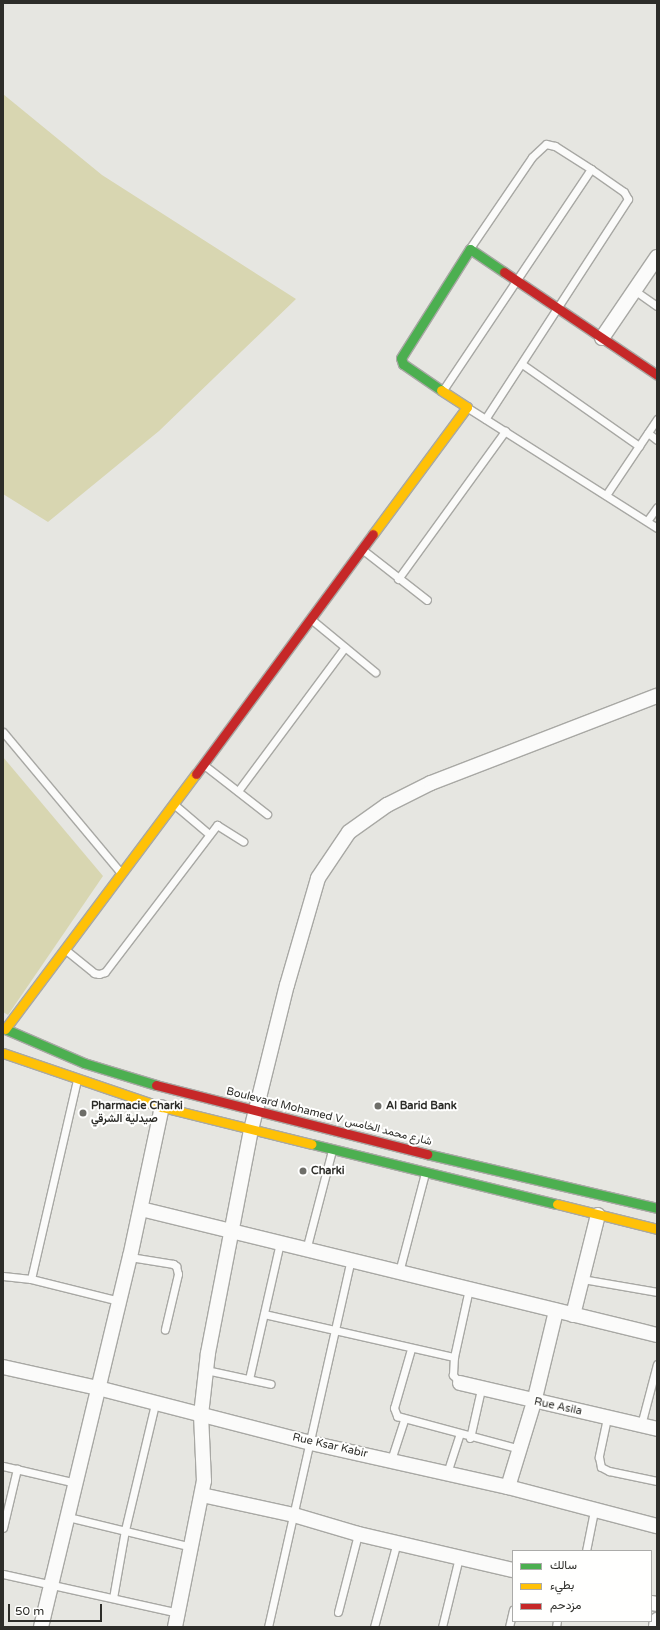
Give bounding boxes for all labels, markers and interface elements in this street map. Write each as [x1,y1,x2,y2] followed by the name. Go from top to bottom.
[225,1085,433,1149] street label: Boulevard Mohamed V شارع محمد الخامس
[386,1099,457,1113] place label: Al Barid Bank
[91,1100,183,1126] place label: Pharmacie Charki صيدلية الشرقي
[373,1101,383,1111] marker: Al Barid Bank
[78,1108,88,1118] marker: Pharmacie Charki صيدلية الشرقي
[311,1164,344,1178] place label: Charki
[298,1166,308,1176] marker: Charki
[533,1395,583,1419] street label: Rue Asila
[291,1431,369,1461] street label: Rue Ksar Kabir
[512,1550,652,1622] legend
[550,1558,577,1572] text: سالك
[550,1578,574,1592] text: بطيء
[10,1596,104,1622] scale bar
[550,1598,581,1612] text: مزدحم
[15,1604,44,1618] text: 50 m

